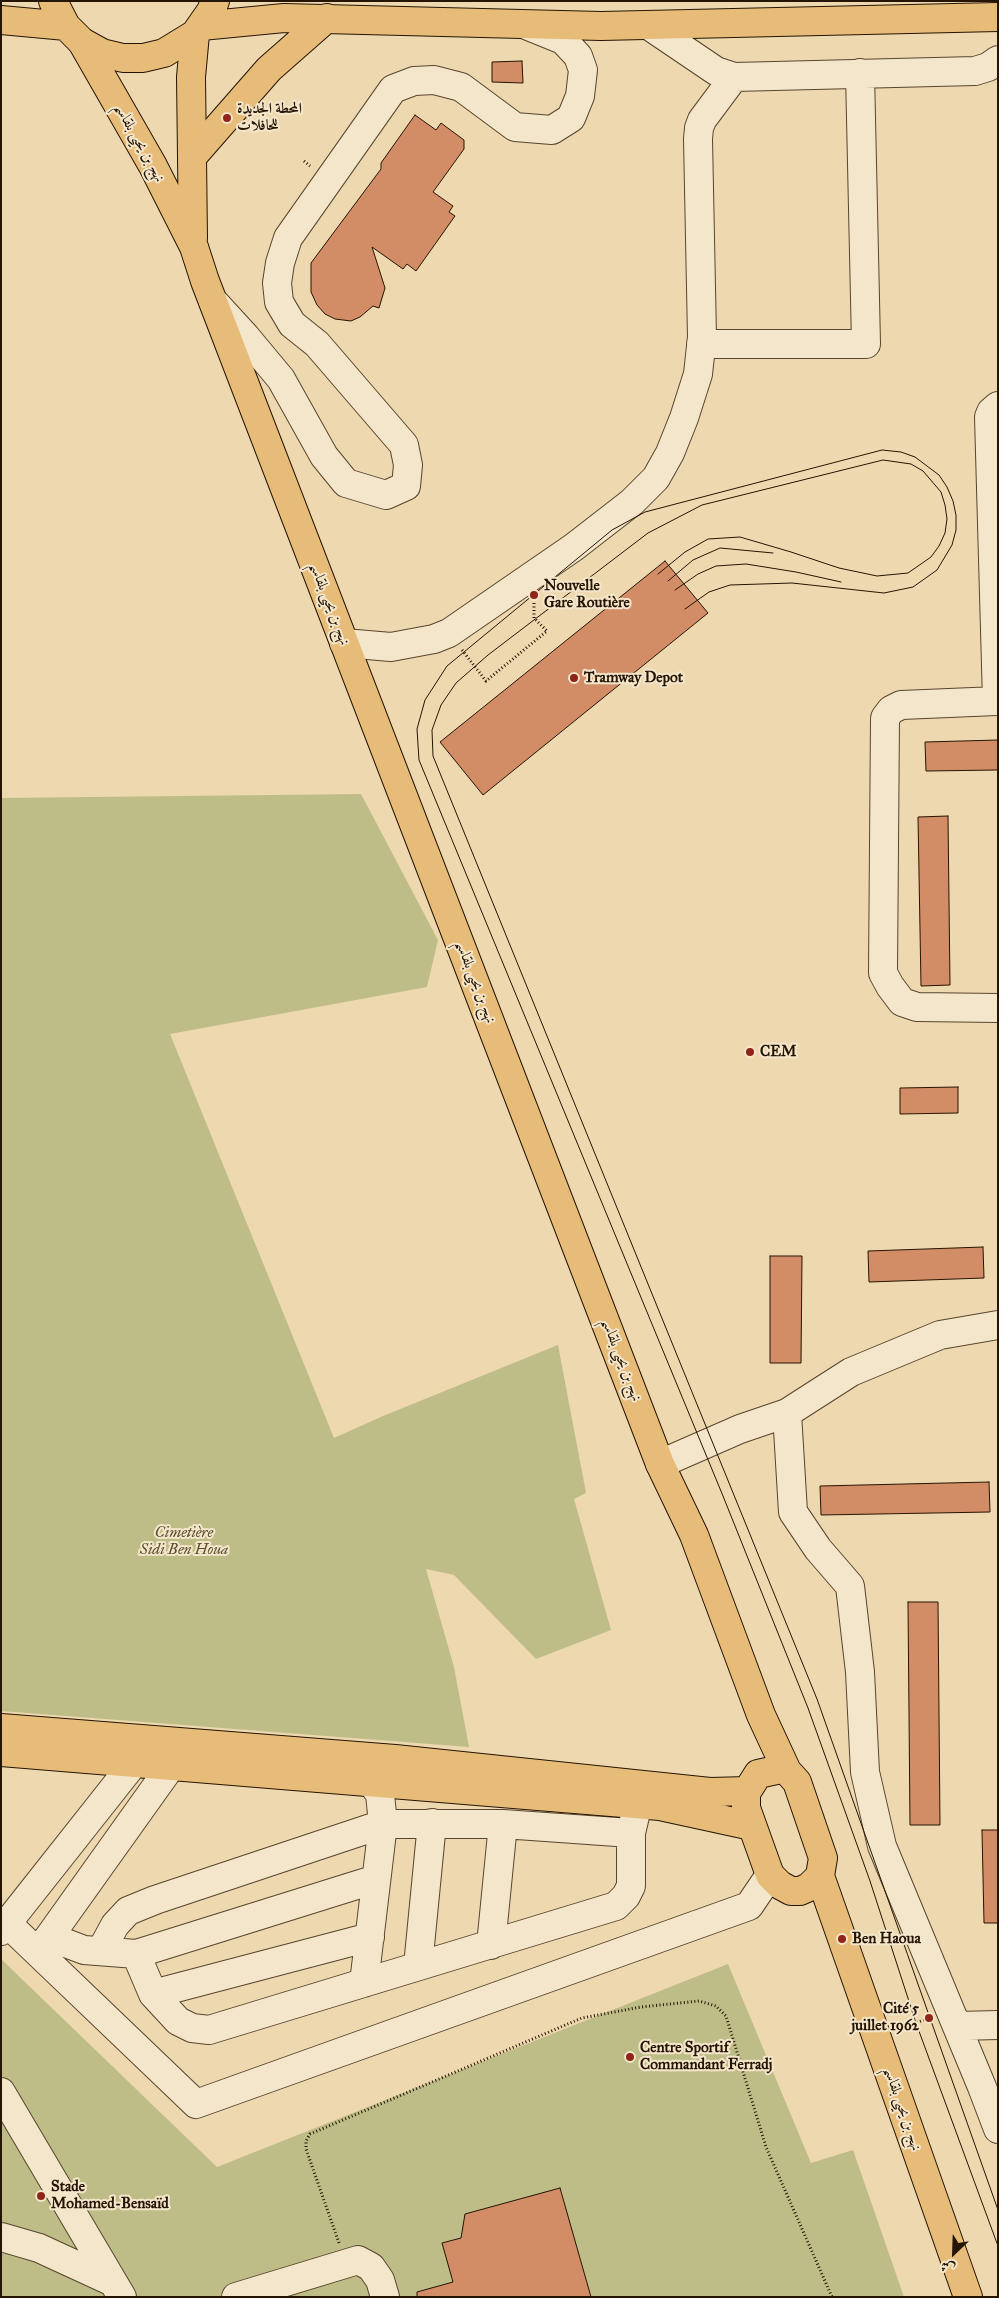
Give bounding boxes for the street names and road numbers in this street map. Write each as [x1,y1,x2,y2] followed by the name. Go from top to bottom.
[110,100,168,186] street label: نهج بن يحيى بلقاسم
[305,560,353,648] street label: نهج بن يحيى بلقاسم
[451,938,499,1026] street label: نهج بن يحيى بلقاسم
[597,1316,645,1404] street label: نهج بن يحيى بلقاسم
[879,2065,925,2153] street label: نهج بن يحيى بلقاسم

